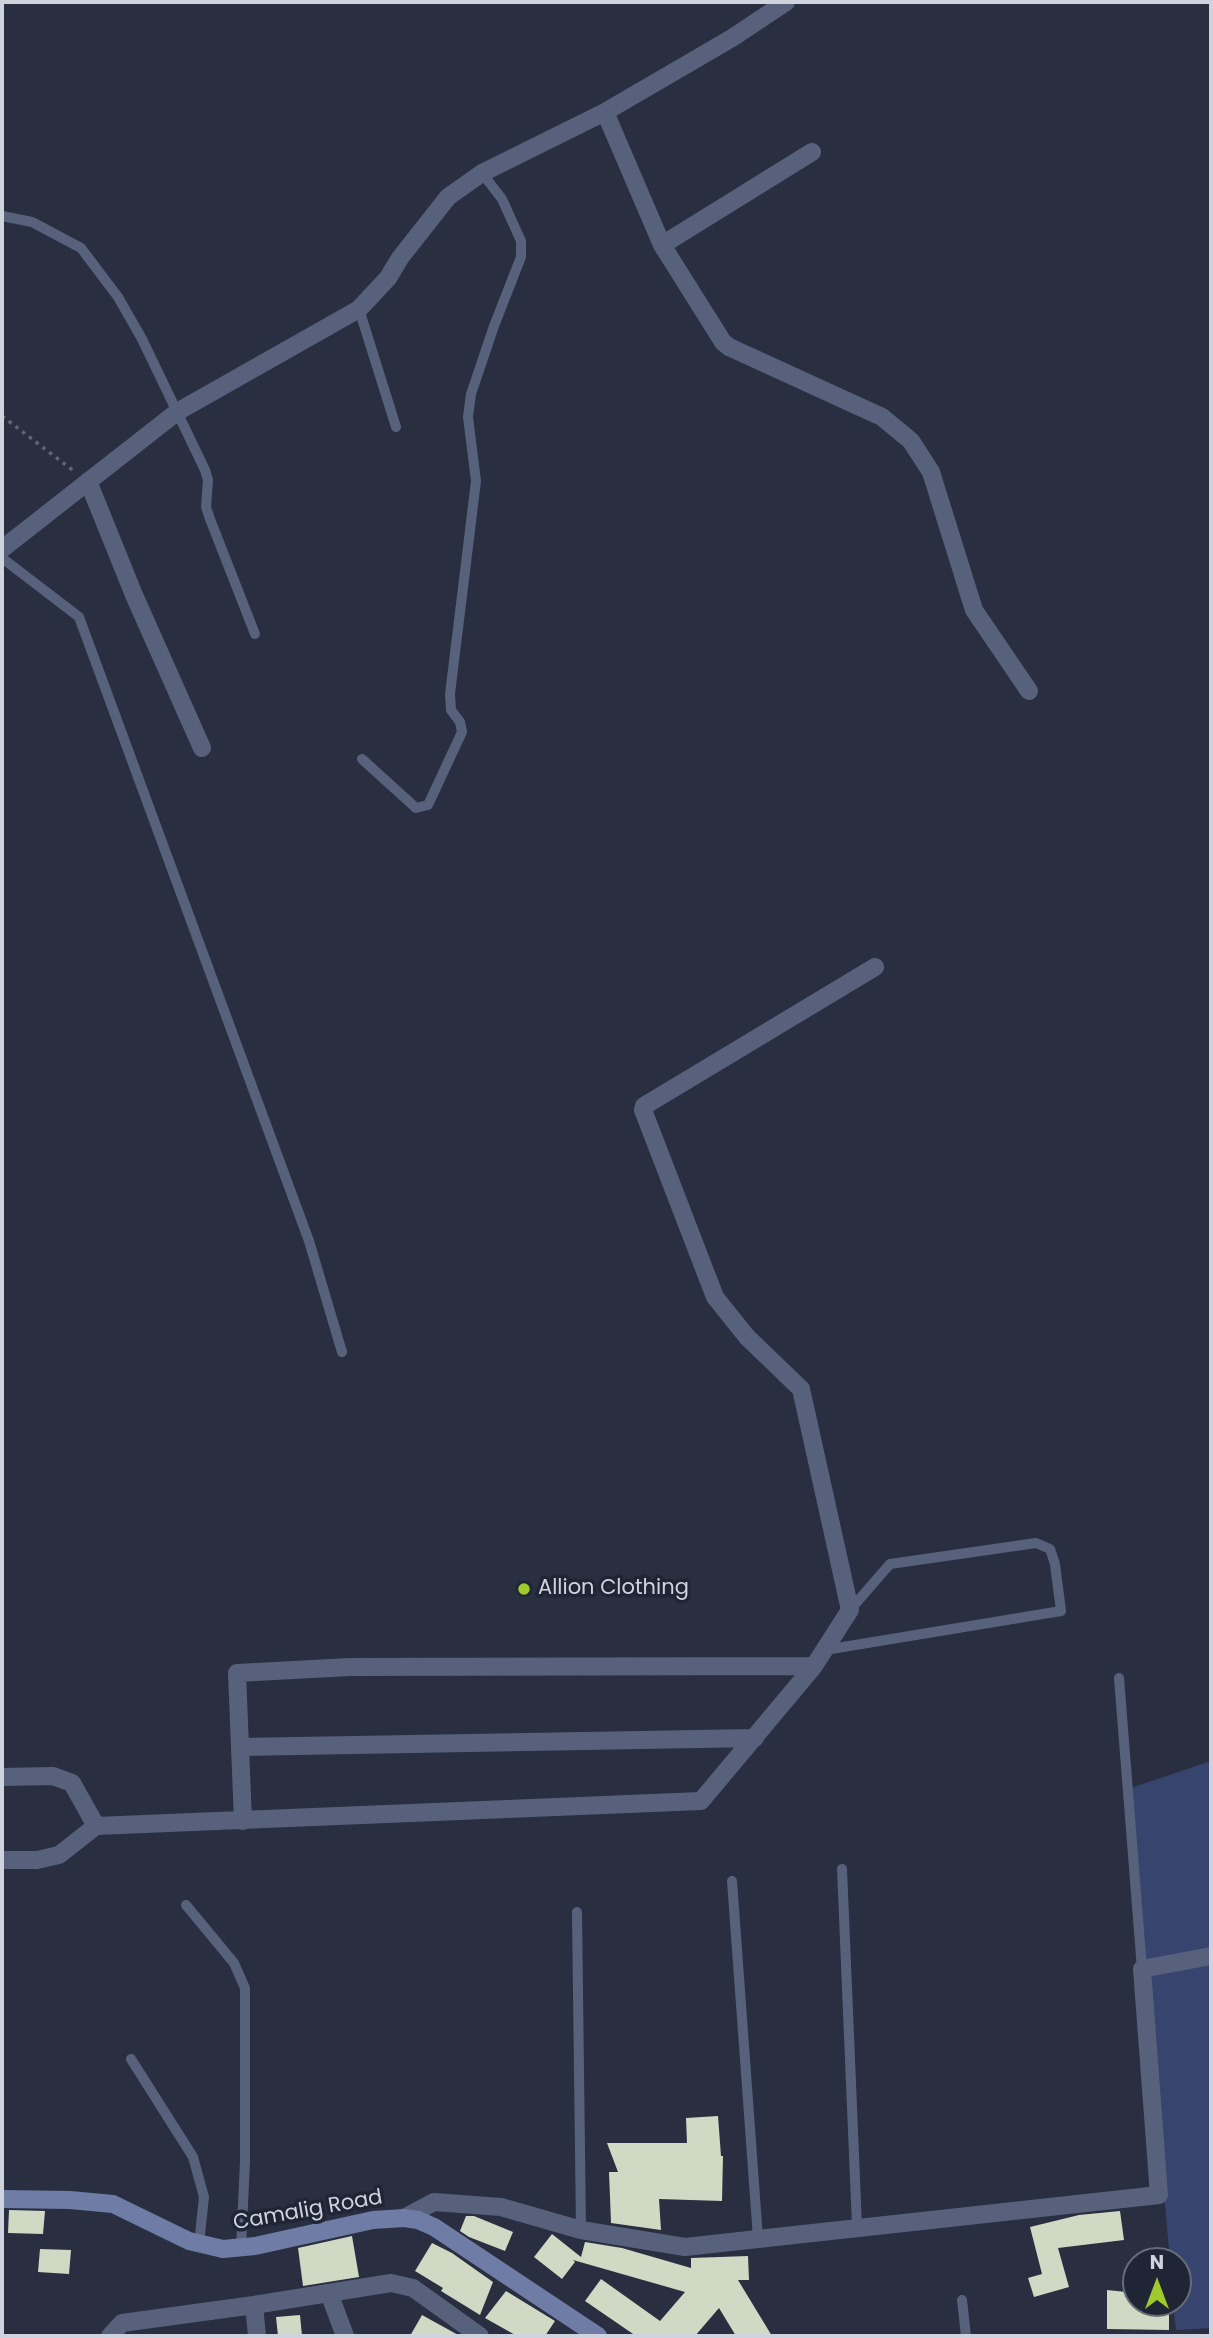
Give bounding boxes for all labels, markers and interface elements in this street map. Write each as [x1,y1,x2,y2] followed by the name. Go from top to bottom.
[538,1576,689,1602] place label: Allion Clothing
[516,1581,532,1597] marker: Allion Clothing
[231,2185,385,2237] street label: Camalig Road
[1122,2247,1192,2317] north arrow
[1150,2249,1164,2276] text: N

